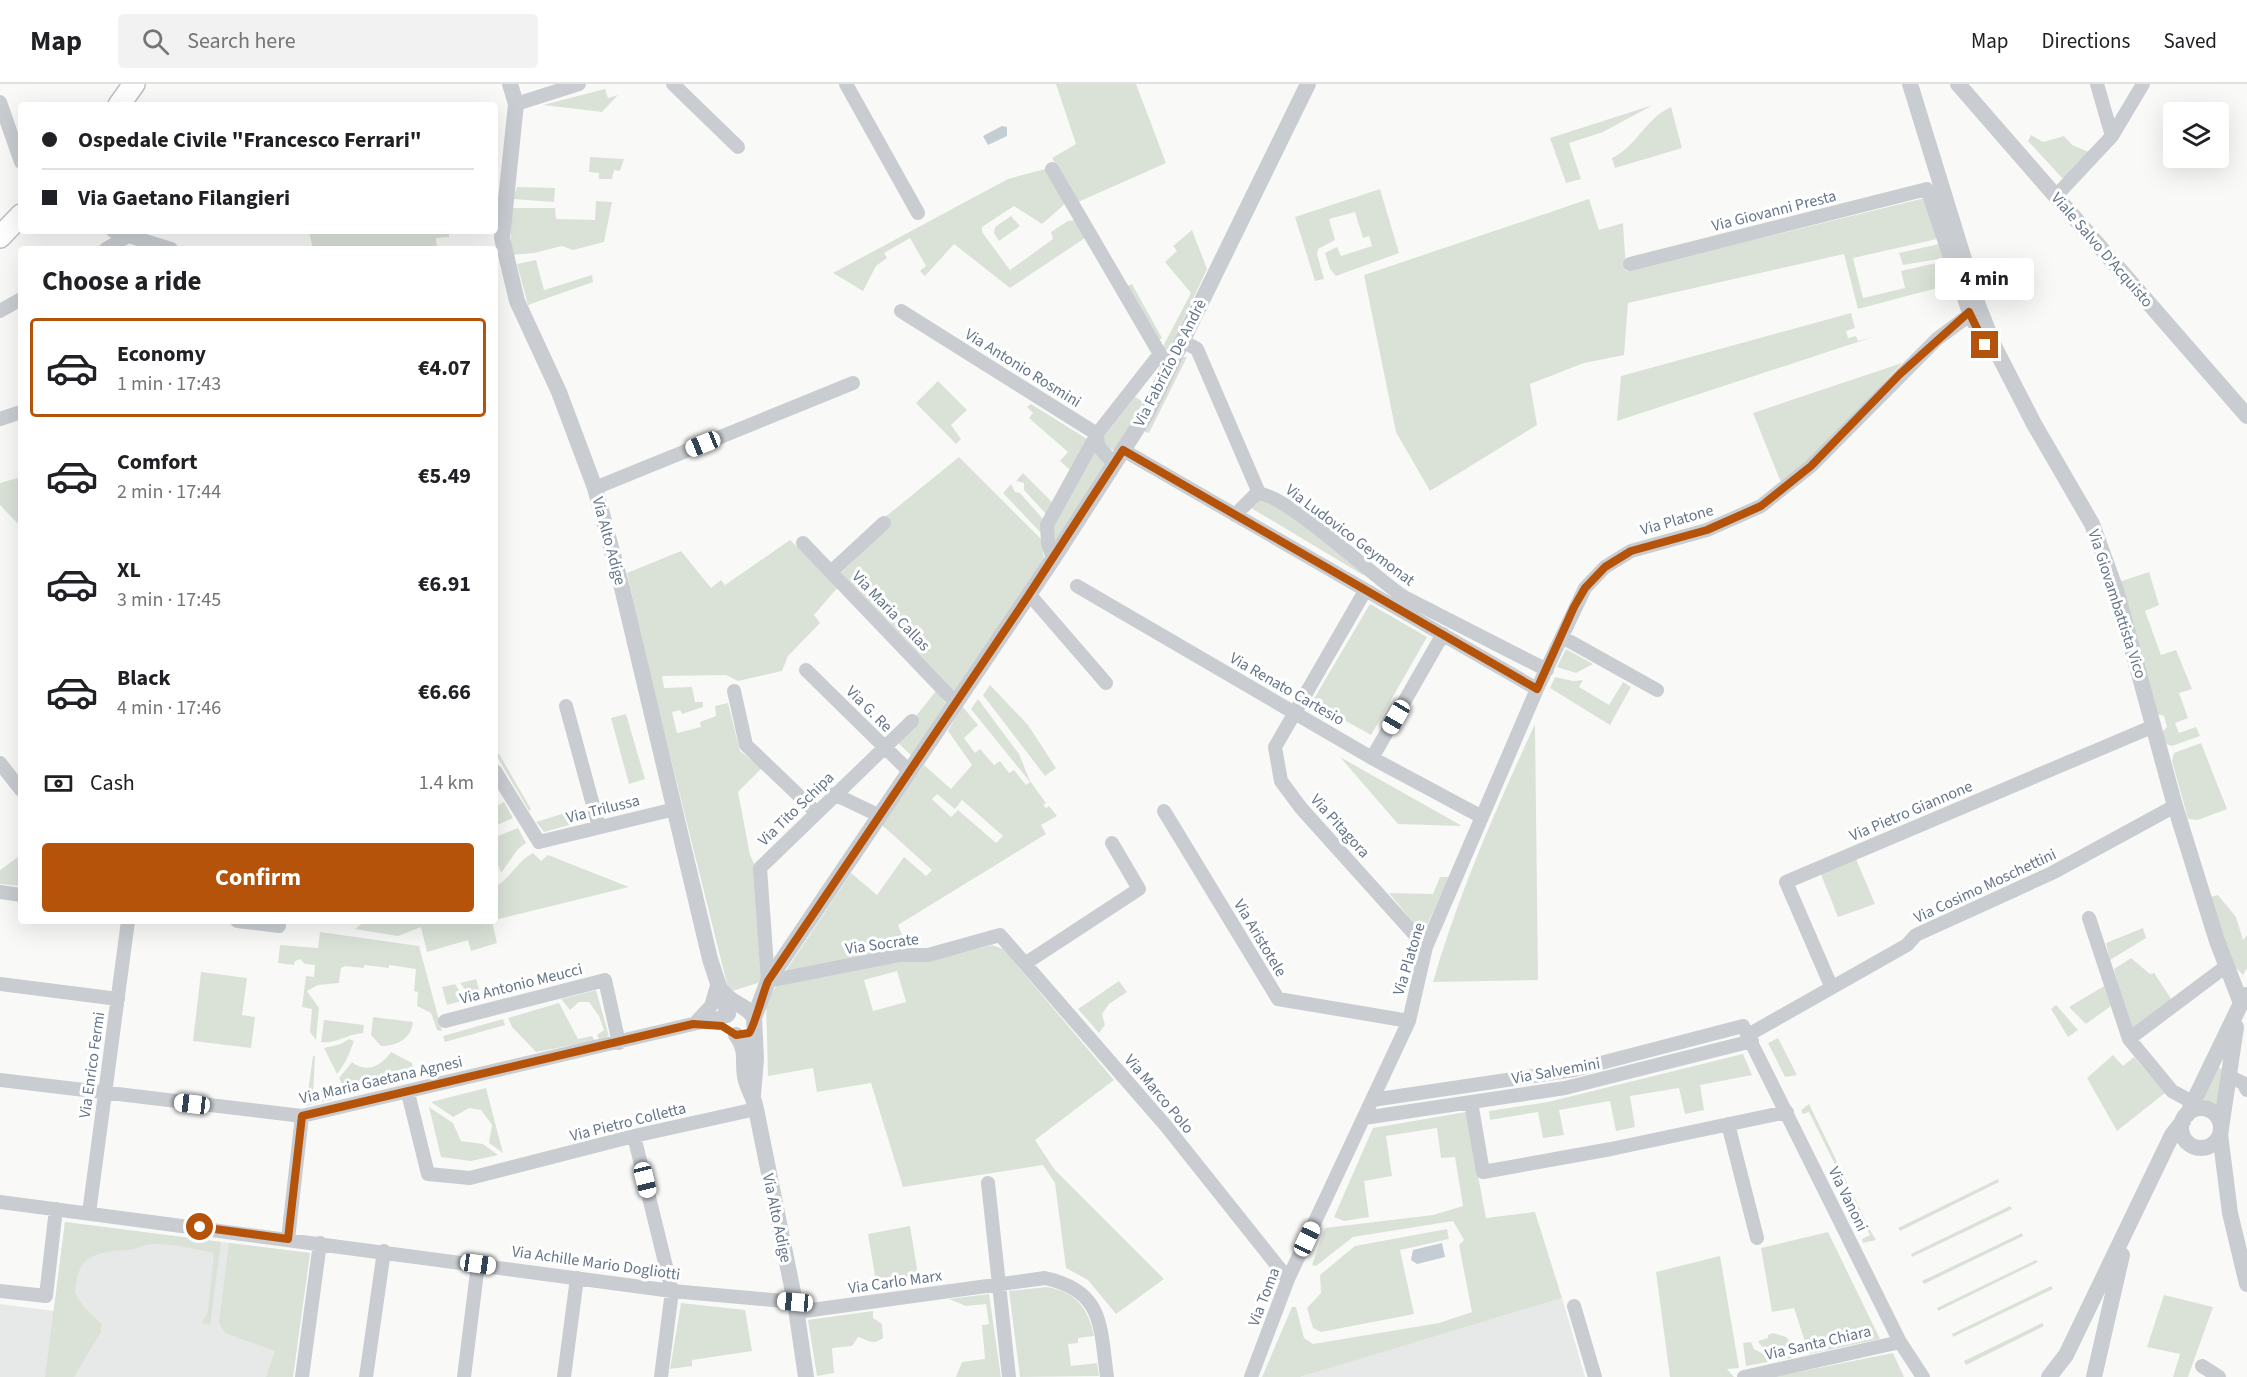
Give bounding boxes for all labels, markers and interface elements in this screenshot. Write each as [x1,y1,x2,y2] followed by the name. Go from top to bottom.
[118,14,538,68] search box
[30,21,82,61] text: Map
[139,25,172,58] icon: search
[187,25,296,57] text: Search here
[1971,26,2009,56] text: Map
[2042,26,2130,56] text: Directions
[2163,26,2217,56] text: Saved
[2163,102,2229,168] map controls
[2163,102,2229,168] button: layers
[78,124,422,156] text: Ospedale Civile "Francesco Ferrari"
[78,182,290,214] text: Via Gaetano Filangieri
[1709,185,1839,237] street label: Via Giovanni Presta
[2046,188,2158,312] street label: Viale Salvo D'Acquisto
[1936,258,2034,300] callout: 4 min
[42,262,202,301] text: Choose a ride
[1960,265,2009,293] text: 4 min
[1128,295,1212,431] street label: Via Fabrizio De Andrè
[961,323,1085,413] street label: Via Antonio Rosmini
[1971,331,1998,358] route end
[117,338,206,370] text: Economy
[45,341,99,395] icon: car
[418,352,471,384] text: €4.07
[117,370,221,398] text: 1 min · 17:43
[683,429,723,459] car
[117,446,198,478] text: Comfort
[45,449,99,503] icon: car
[418,460,471,492] text: €5.49
[117,478,221,506] text: 2 min · 17:44
[1281,479,1420,591] street label: Via Ludovico Geymonat
[587,494,631,588] street label: Via Alto Adige
[1638,499,1716,541] street label: Via Platone
[2082,527,2152,681] street label: Via Giovambattista Vico
[117,554,141,586] text: XL
[45,557,99,611] icon: car
[847,566,935,656] street label: Via Maria Callas
[418,568,471,600] text: €6.91
[117,586,221,614] text: 3 min · 17:45
[1226,647,1348,731] street label: Via Renato Cartesio
[117,662,171,694] text: Black
[45,665,99,719] icon: car
[418,676,471,708] text: €6.66
[841,681,897,737] street label: Via G. Re
[117,694,221,722] text: 4 min · 17:46
[1379,697,1413,737] car
[42,767,75,800] icon: cash
[90,767,135,799] text: Cash
[753,767,839,851] street label: Via Tito Schipa
[419,769,474,797] text: 1.4 km
[1846,775,1976,847] street label: Via Pietro Giannone
[564,789,642,829] street label: Via Trilussa
[1305,789,1375,863] street label: Via Pitagora
[42,843,474,912] button: Confirm
[1910,843,2060,929] street label: Via Cosimo Moschettini
[1228,895,1292,981] street label: Via Aristotele
[1388,920,1430,998] street label: Via Platone
[844,928,920,960] street label: Via Socrate
[457,958,585,1010] street label: Via Antonio Meucci
[74,1010,110,1120] street label: Via Enrico Fermi
[1119,1050,1199,1138] street label: Via Marco Polo
[297,1051,465,1109] street label: Via Maria Gaetana Agnesi
[1510,1052,1602,1090] street label: Via Salvemini
[173,1093,211,1115] car
[568,1097,688,1147] street label: Via Pietro Colletta
[632,1160,658,1200] car
[1823,1163,1873,1235] street label: Via Vanoni
[757,1171,797,1265] street label: Via Alto Adige
[186,1213,213,1240] route start
[1291,1219,1323,1259] car
[510,1240,682,1286] street label: Via Achille Mario Dogliotti
[459,1253,497,1275] car
[847,1265,943,1299] street label: Via Carlo Marx
[1243,1265,1285,1329] street label: Via Toma
[776,1291,814,1313] car
[1763,1320,1873,1366] street label: Via Santa Chiara

